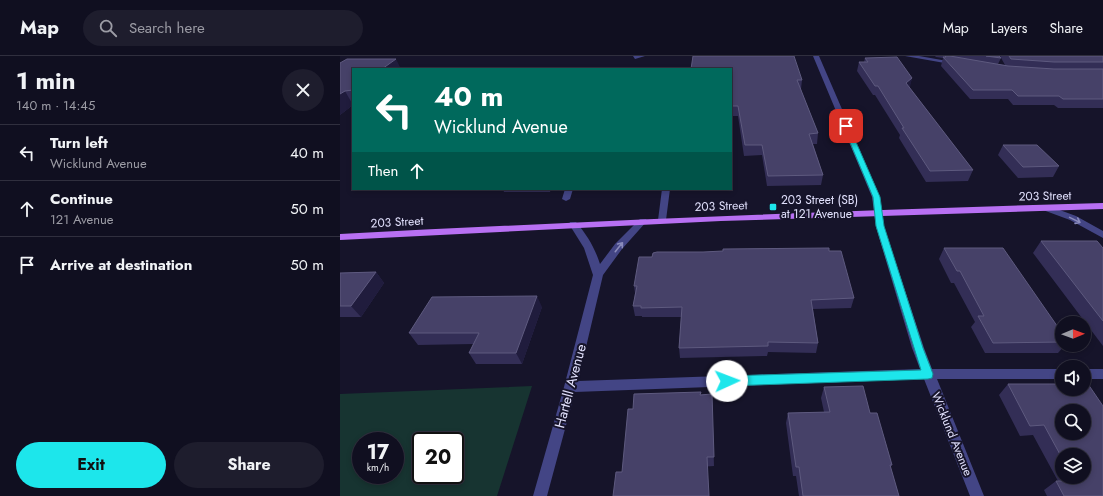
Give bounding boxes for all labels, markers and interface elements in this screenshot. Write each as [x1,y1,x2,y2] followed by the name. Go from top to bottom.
[83,10,363,46] search box
[20,14,59,41] text: Map
[97,17,119,39] icon: search
[129,17,205,39] text: Search here
[943,18,969,38] text: Map
[991,18,1027,38] text: Layers
[1049,18,1083,38] text: Share
[16,63,76,98] text: 1 min
[282,69,324,111] button: close
[434,76,503,117] text: 40 m
[368,84,420,136] icon: left
[16,96,95,115] text: 140 m · 14:45
[829,109,863,143] pin
[434,114,568,140] text: Wicklund Avenue
[835,115,857,137] icon: arrive
[50,132,108,154] text: Turn left
[16,142,38,164] icon: left
[290,142,324,164] text: 40 m
[50,154,147,173] text: Wicklund Avenue
[368,160,398,182] text: Then
[406,160,428,182] icon: ahead
[1018,187,1072,205] street label: 203 Street
[50,188,113,210] text: Continue
[781,191,858,223] place label: 203 Street (SB) at 121 Avenue
[694,196,748,216] street label: 203 Street
[16,198,38,220] icon: ahead
[290,198,324,220] text: 50 m
[768,202,778,212] marker: 203 Street (SB) at 121 Avenue
[50,210,114,229] text: 121 Avenue
[370,212,424,232] street label: 203 Street
[1069,216,1081,224] one-way arrow
[614,241,623,252] one-way arrow
[16,254,38,276] icon: arrive
[50,254,192,276] text: Arrive at destination
[290,254,324,276] text: 50 m
[1055,316,1091,352] north arrow
[1055,316,1091,484] map controls
[549,342,591,430] street label: Hartell Avenue
[706,360,748,402] position arrow
[1055,360,1091,396] button: sound
[927,389,977,479] street label: Wicklund Avenue
[1055,404,1091,440] button: search
[412,432,464,484] speed limit sign: 20
[367,438,389,467] text: 17
[16,442,166,488] button: Exit
[174,442,324,488] button: Share
[1055,448,1091,484] button: layers
[367,460,389,475] text: km/h

